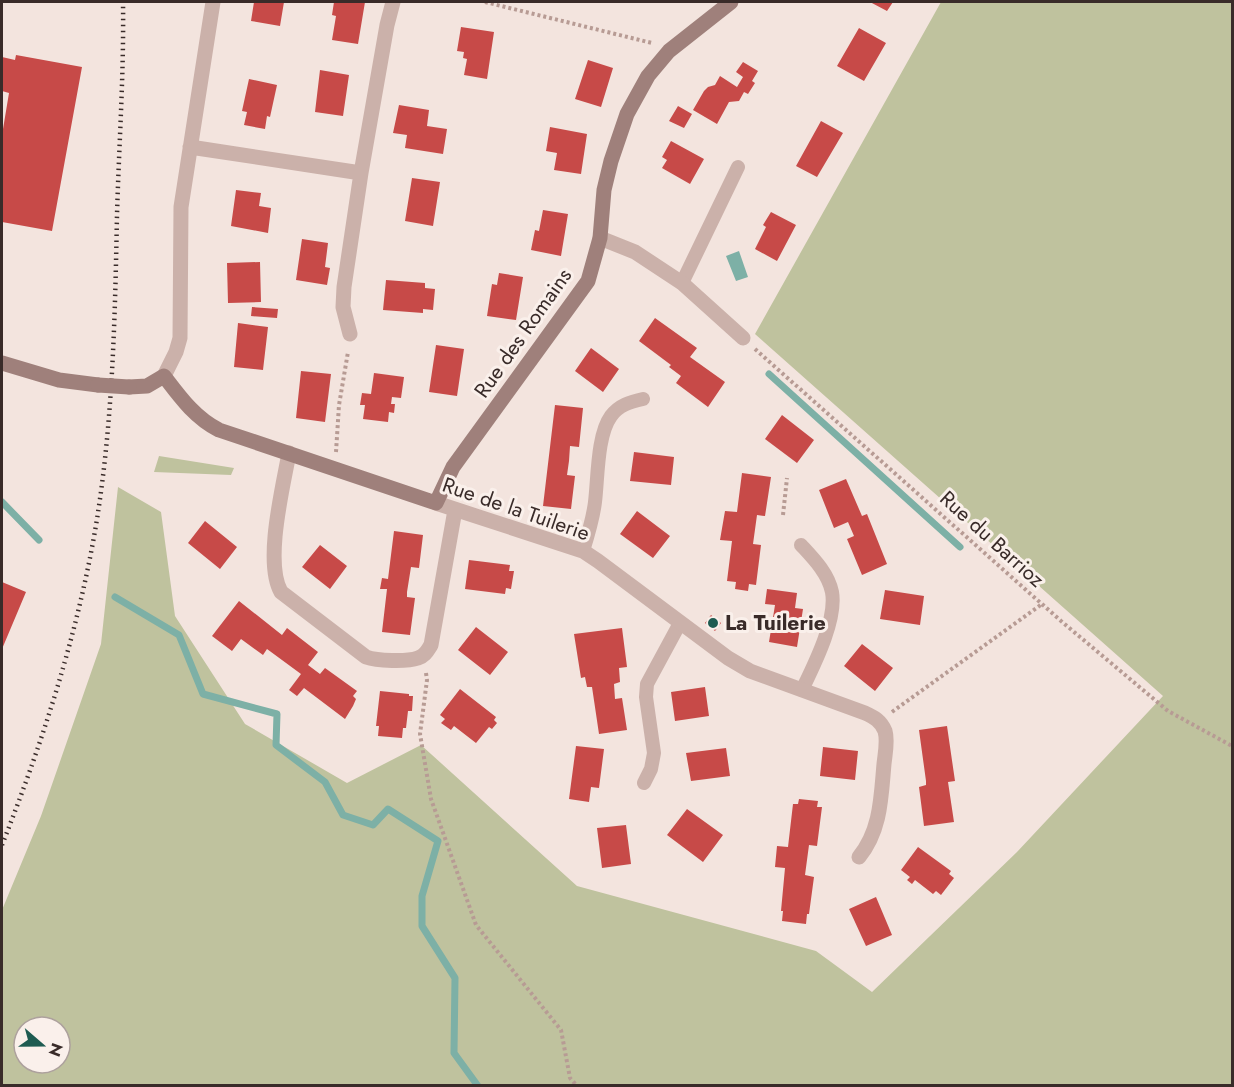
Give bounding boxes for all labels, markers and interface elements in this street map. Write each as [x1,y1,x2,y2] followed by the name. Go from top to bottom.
[467,262,579,404] street label: Rue des Romains
[438,470,594,548] street label: Rue de la Tuilerie
[933,484,1051,594] street label: Rue du Barrioz
[725,608,826,638] place label: La Tuilerie
[706,616,720,630] marker: La Tuilerie
[12,1015,72,1075] north arrow
[43,1040,69,1060] text: N

